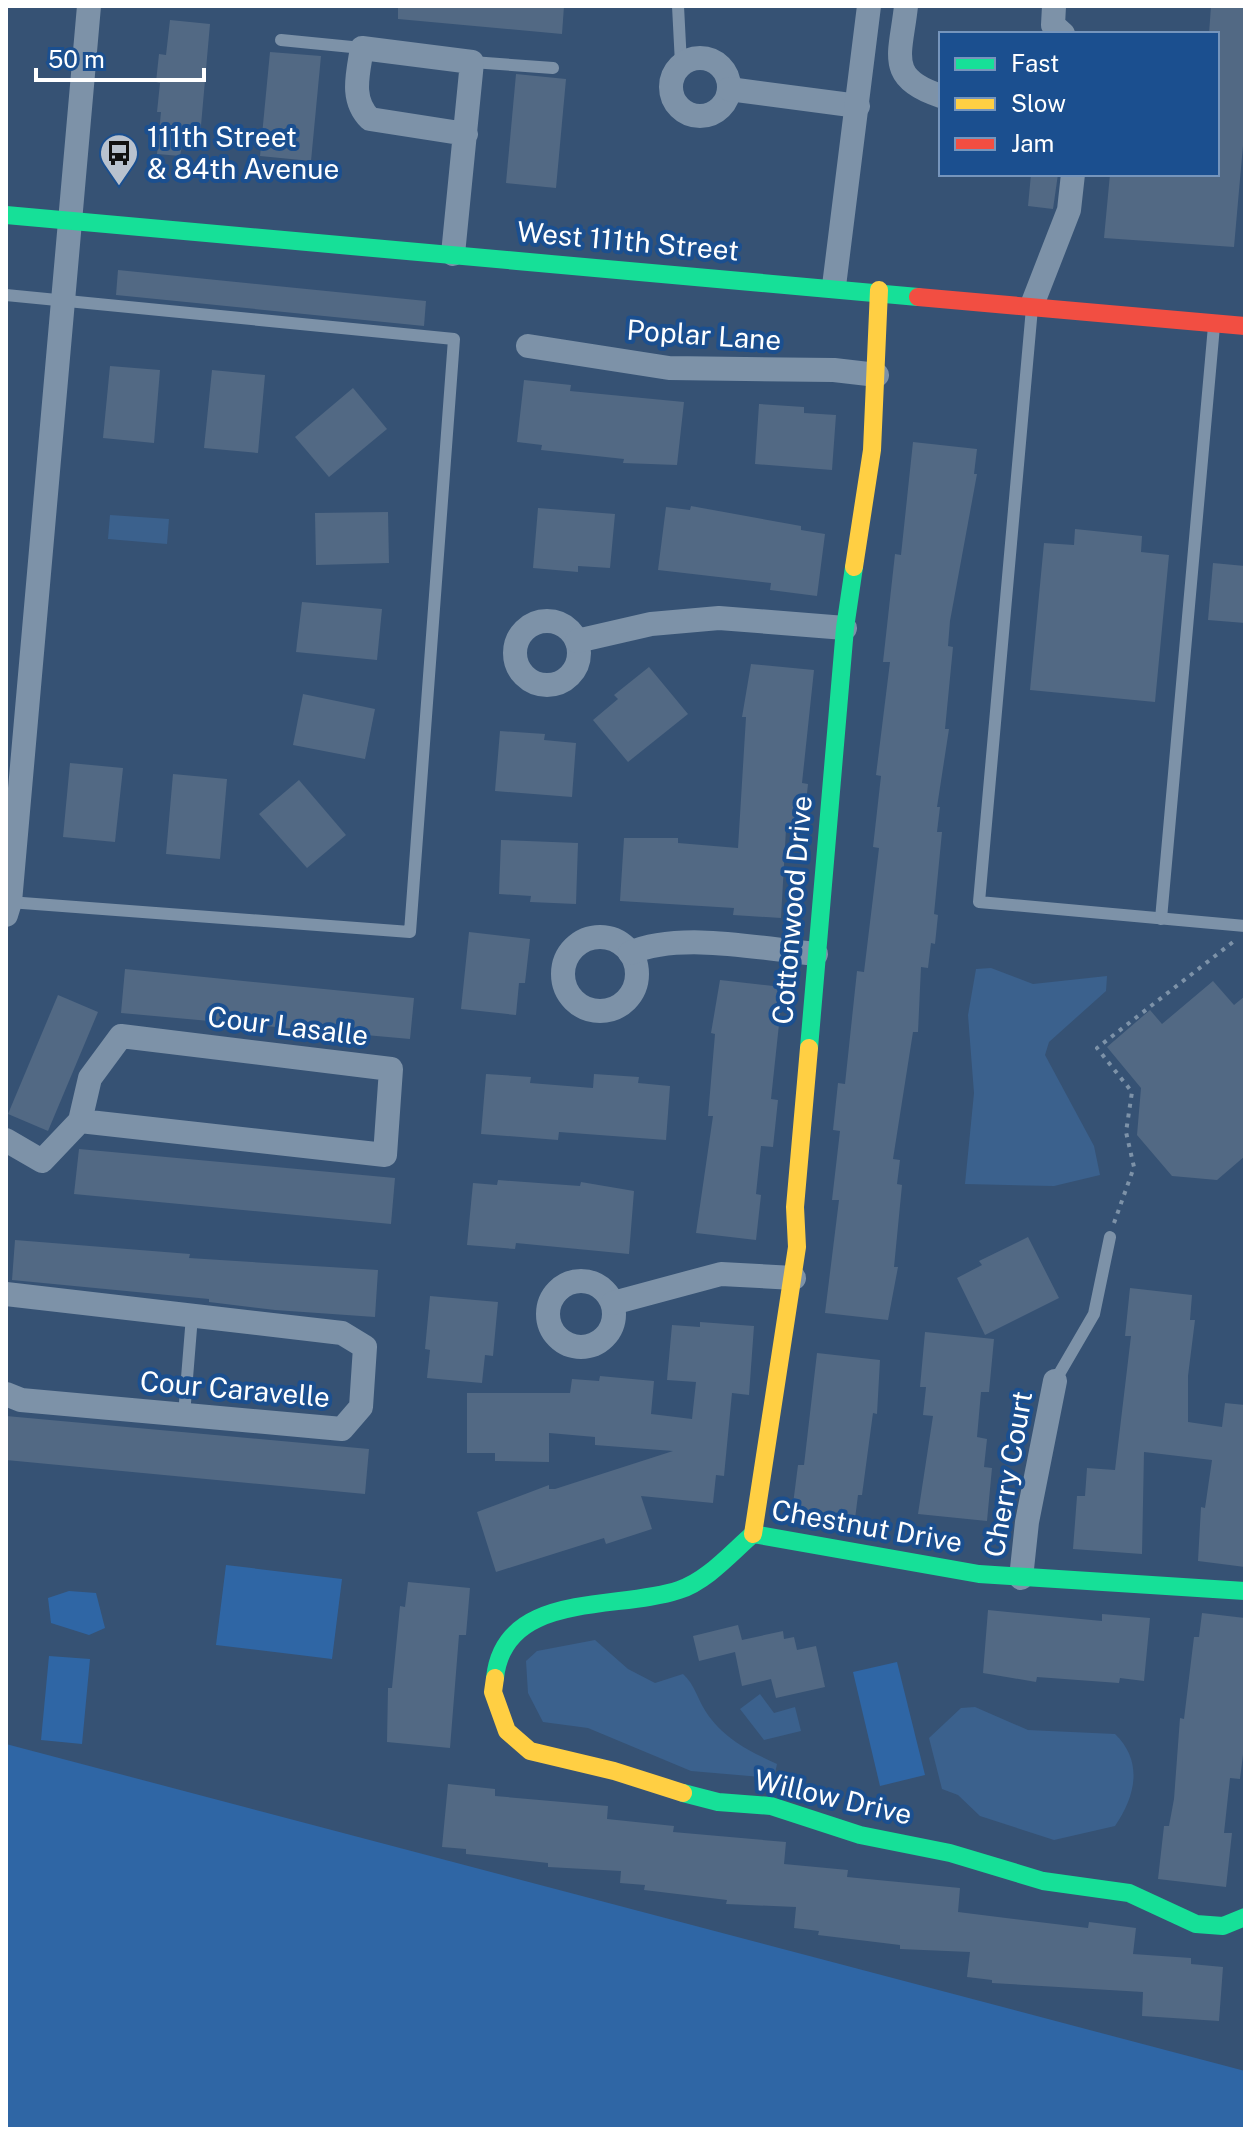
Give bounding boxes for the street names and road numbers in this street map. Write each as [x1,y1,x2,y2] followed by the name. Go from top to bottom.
[516,214,740,267] street label: West 111th Street
[626,313,782,356] street label: Poplar Lane
[765,794,818,1026] street label: Cottonwood Drive
[206,999,370,1052] street label: Cour Lasalle
[139,1364,331,1413] street label: Cour Caravelle
[977,1388,1038,1560] street label: Cherry Court
[769,1492,965,1559] street label: Chestnut Drive
[751,1762,915,1831] street label: Willow Drive

